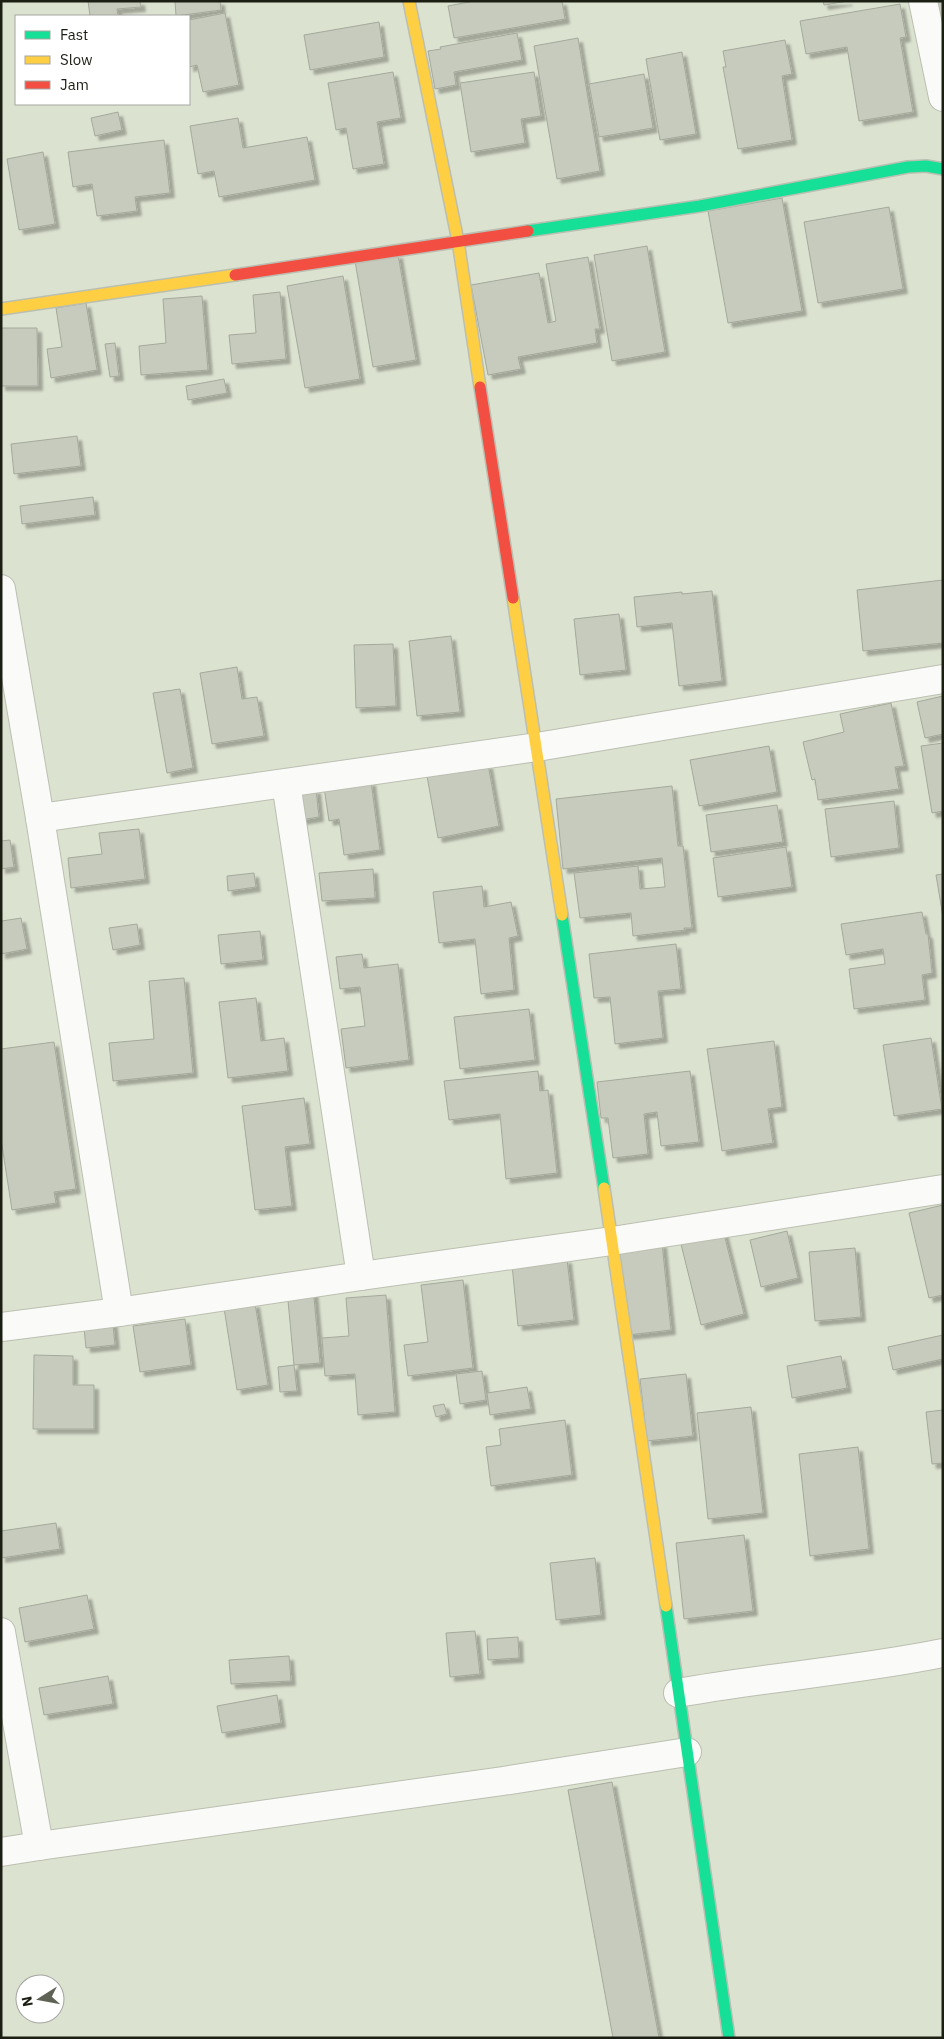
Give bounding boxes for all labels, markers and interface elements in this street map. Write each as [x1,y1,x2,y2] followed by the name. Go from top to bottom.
[15,15,190,105] legend
[60,25,88,44] text: Fast
[60,50,93,69] text: Slow
[60,75,89,94] text: Jam
[15,1974,65,2024] north arrow
[17,1995,37,2008] text: N

